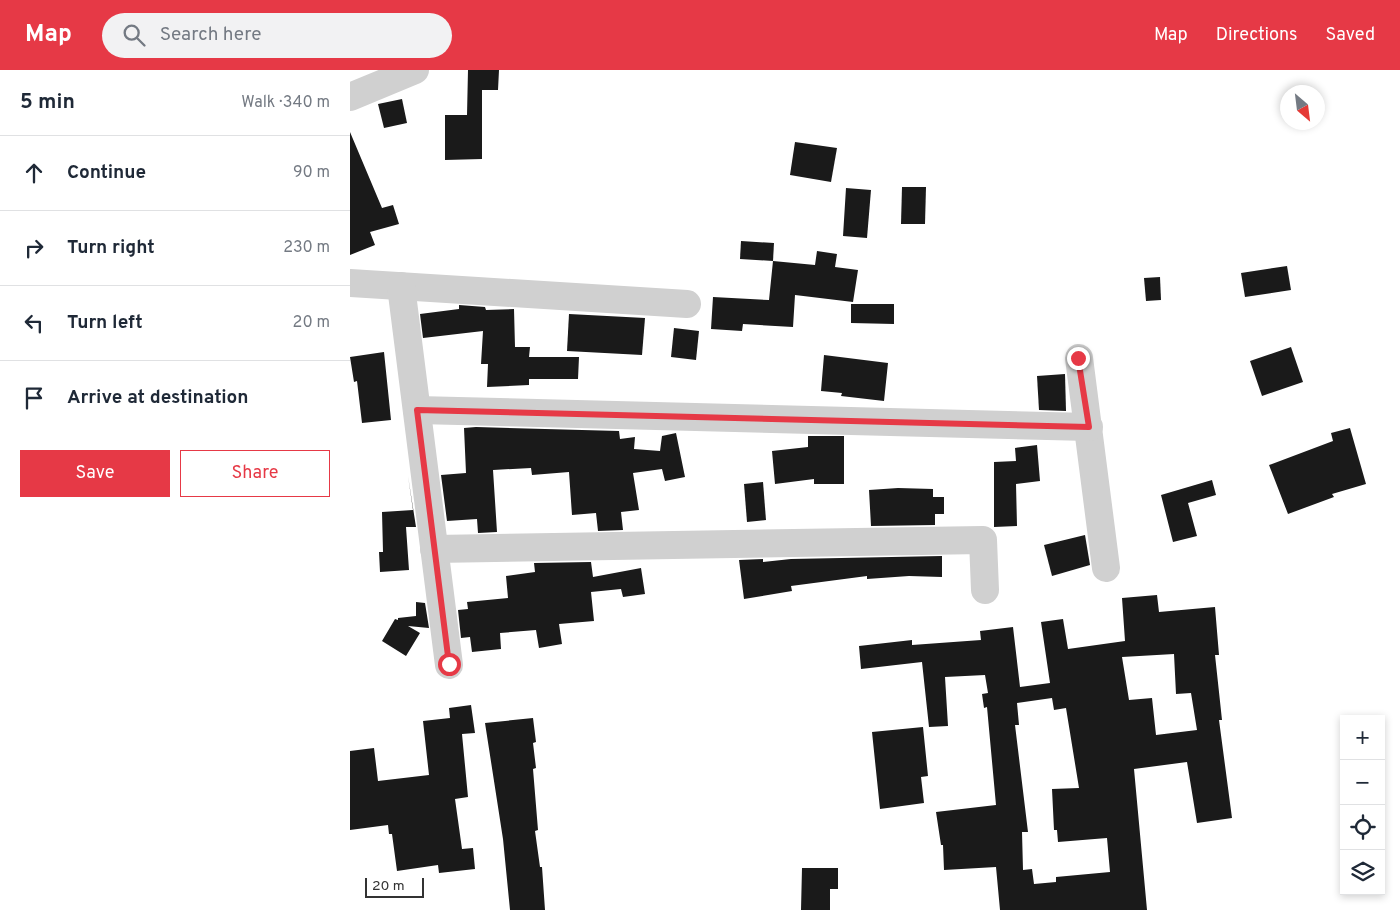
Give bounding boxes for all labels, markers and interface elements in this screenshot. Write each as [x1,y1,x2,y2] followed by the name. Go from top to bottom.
[102,13,452,58] search box
[25,20,72,50] text: Map
[120,21,148,49] icon: search
[160,23,261,47] text: Search here
[1154,24,1188,47] text: Map
[1216,24,1298,47] text: Directions
[1326,24,1375,47] text: Saved
[1280,85,1325,130] north arrow
[20,89,75,116] text: 5 min
[241,93,330,113] text: Walk · 340 m
[20,159,48,187] icon: ahead
[67,161,146,185] text: Continue
[293,163,330,183] text: 90 m
[20,234,48,262] icon: right
[67,236,155,260] text: Turn right
[283,238,330,258] text: 230 m
[20,309,48,337] icon: left
[67,311,143,335] text: Turn left
[293,313,330,333] text: 20 m
[1067,347,1090,370] route end
[20,384,48,412] icon: arrive
[67,386,248,410] text: Arrive at destination
[20,450,170,497] button: Save
[180,450,330,497] button: Share
[438,653,461,676] route start
[1340,715,1385,895] map controls
[1340,715,1385,760] button: +
[1340,760,1385,805] button: −
[1340,805,1385,850] button: locate
[1340,850,1385,895] button: layers
[365,875,424,898] scale bar
[372,878,405,895] text: 20 m

